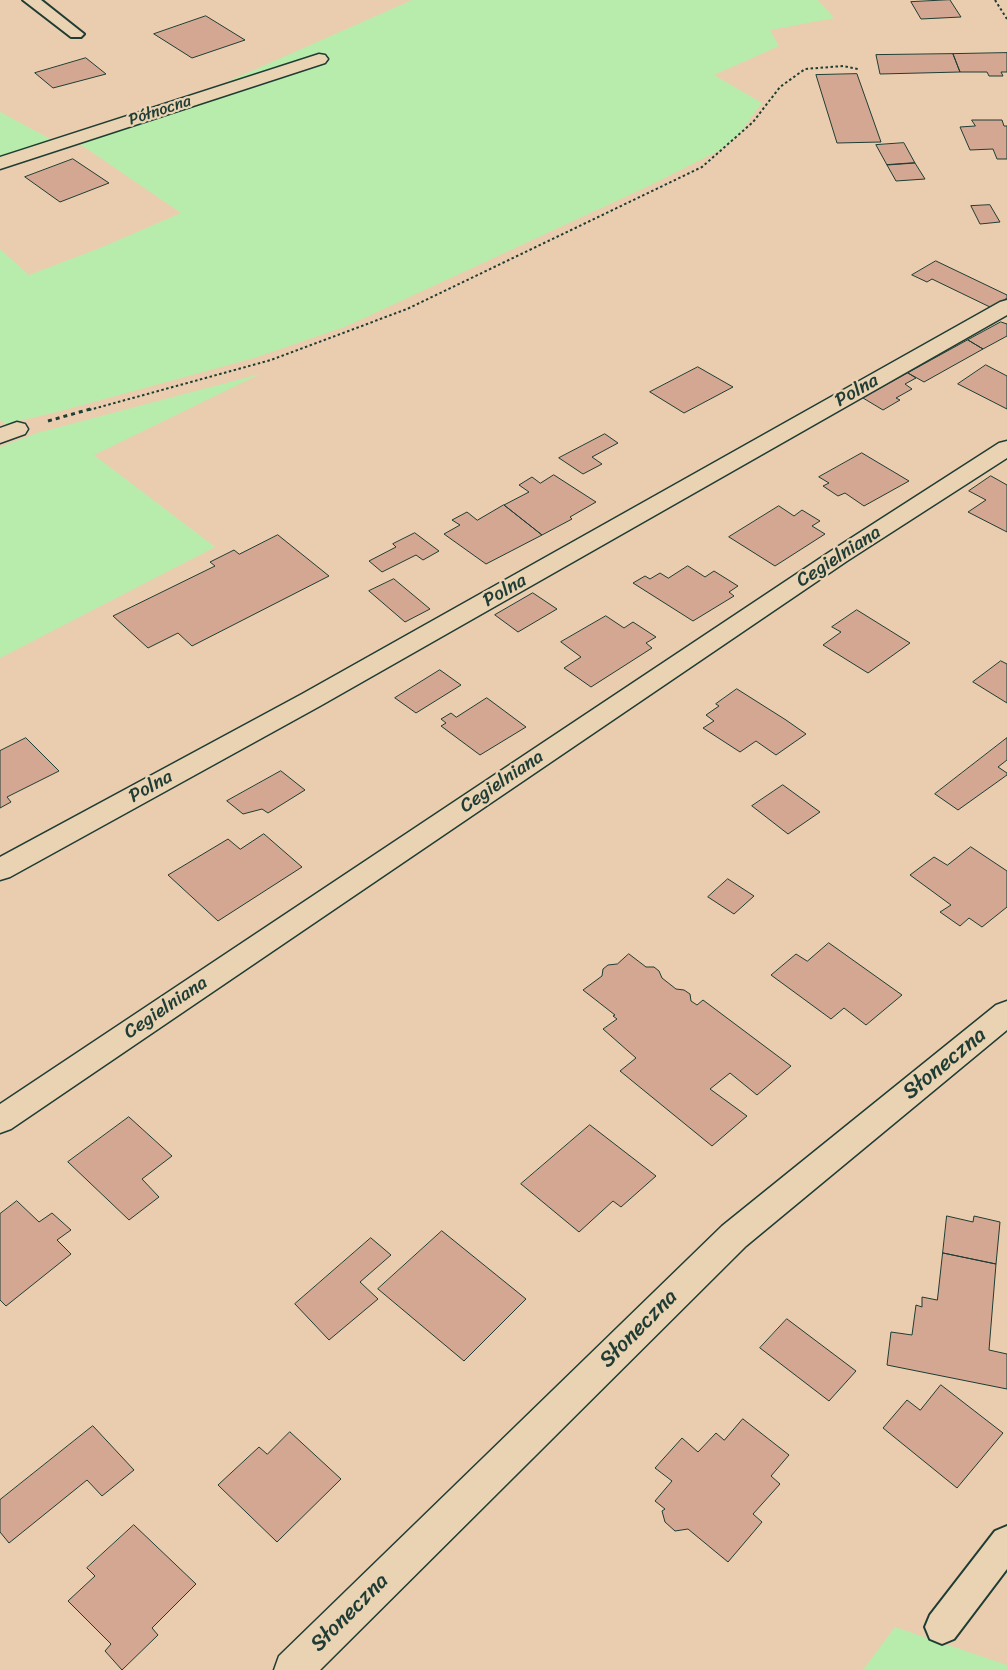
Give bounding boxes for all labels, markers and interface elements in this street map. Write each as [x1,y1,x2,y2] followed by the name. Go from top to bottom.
[126,92,194,130] street label: Północna
[831,370,883,412] street label: Polna
[793,521,885,593] street label: Cegielniana
[479,570,531,612] street label: Polna
[456,746,548,818] street label: Cegielniana
[125,766,177,808] street label: Polna
[120,972,212,1044] street label: Cegielniana
[898,1022,992,1106] street label: Słoneczna
[594,1284,684,1374] street label: Słoneczna
[305,1568,395,1658] street label: Słoneczna

